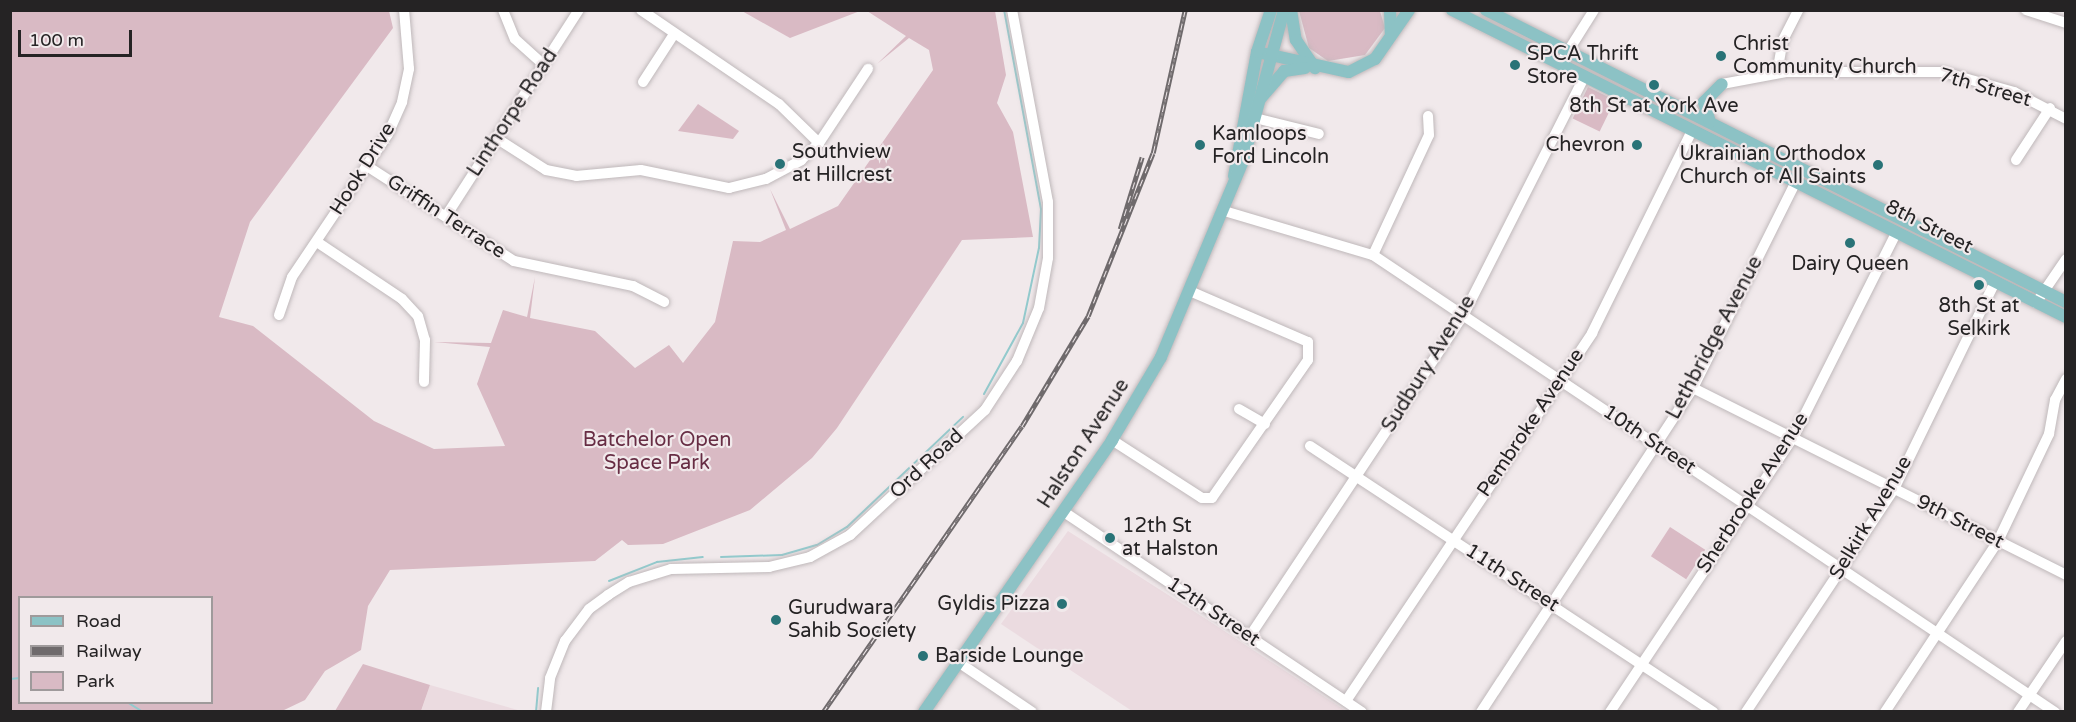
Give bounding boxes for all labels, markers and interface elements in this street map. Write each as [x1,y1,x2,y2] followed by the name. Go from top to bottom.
[21,18,135,56] scale bar
[29,29,84,51] text: 100 m
[1733,33,1917,80] place label: Christ Community Church
[1527,42,1639,89] place label: SPCA Thrift Store
[463,45,563,181] street label: Linthorpe Road
[1714,49,1728,63] marker: Christ Community Church
[1508,58,1522,72] marker: SPCA Thrift Store
[1936,63,2034,113] street label: 7th Street
[1647,78,1661,92] marker: 8th St at York Ave
[1569,94,1739,118] place label: 8th St at York Ave
[325,118,401,220] street label: Hook Drive
[1212,122,1329,169] place label: Kamloops Ford Lincoln
[1545,133,1625,157] place label: Chevron
[1193,138,1207,152] marker: Kamloops Ford Lincoln
[1630,138,1644,152] marker: Chevron
[792,140,892,187] place label: Southview at Hillcrest
[1680,142,1866,189] place label: Ukrainian Orthodox Church of All Saints
[773,157,787,171] marker: Southview at Hillcrest
[1871,158,1885,172] marker: Ukrainian Orthodox Church of All Saints
[382,170,510,264] street label: Griffin Terrace
[1881,195,1977,259] street label: 8th Street
[1843,236,1857,250] marker: Dairy Queen
[1662,252,1768,424] street label: Lethbridge Avenue
[1791,252,1909,276] place label: Dairy Queen
[1972,278,1986,292] marker: 8th St at Selkirk
[1377,291,1481,437] street label: Sudbury Avenue
[1939,294,2019,341] place label: 8th St at Selkirk
[1472,344,1590,502] street label: Pembroke Avenue
[1033,375,1135,513] street label: Halston Avenue
[1598,400,1700,480] street label: 10th Street
[1692,408,1814,578] street label: Sherbrooke Avenue
[885,424,969,504] street label: Ord Road
[583,429,731,476] park label: Batchelor Open Space Park
[1825,452,1917,584] street label: Selkirk Avenue
[1912,490,2008,554] street label: 9th Street
[1122,514,1219,561] place label: 12th St at Halston
[1103,531,1117,545] marker: 12th St at Halston
[1460,539,1564,617] street label: 11th Street
[1162,572,1264,652] street label: 12th Street
[937,592,1050,616] place label: Gyldis Pizza
[18,596,213,704] legend
[788,596,916,643] place label: Gurudwara Sahib Society
[1055,597,1069,611] marker: Gyldis Pizza
[76,610,121,632] text: Road
[769,613,783,627] marker: Gurudwara Sahib Society
[76,640,142,662] text: Railway
[935,644,1083,668] place label: Barside Lounge
[916,649,930,663] marker: Barside Lounge
[76,670,114,692] text: Park

